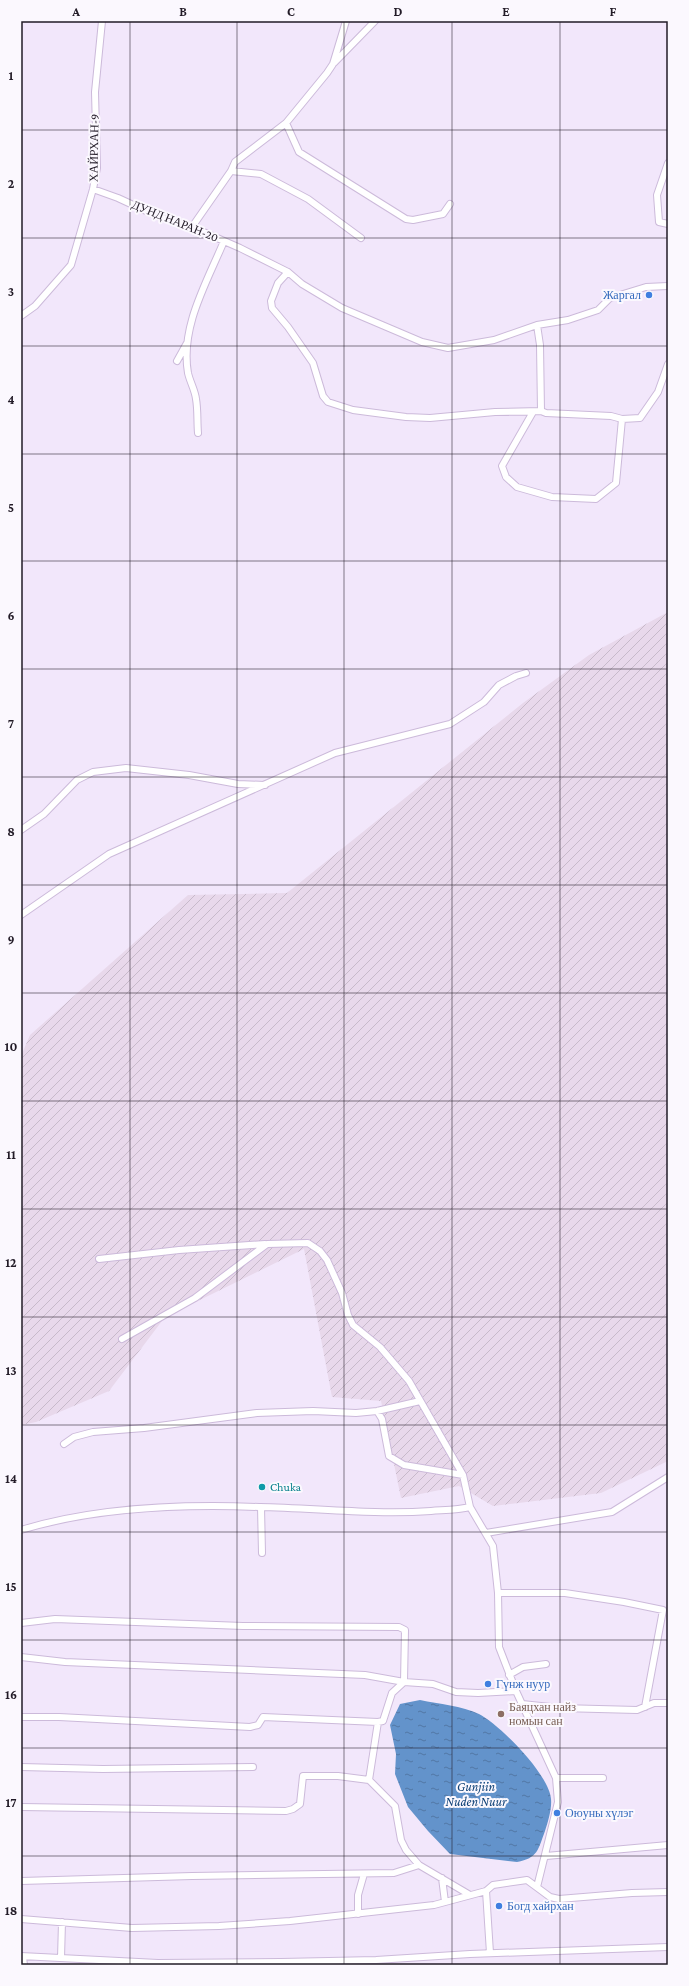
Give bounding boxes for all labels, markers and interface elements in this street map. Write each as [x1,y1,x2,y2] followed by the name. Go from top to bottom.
[71,4,80,19] text: A
[179,4,187,19] text: B
[287,4,295,19] text: C
[394,4,403,19] text: D
[502,4,510,19] text: E
[610,4,617,19] text: F
[9,68,14,83] text: 1
[86,114,102,182] street label: ХАЙРХАН-9
[8,176,15,191] text: 2
[130,197,221,245] street label: ДУНД НАРАН-20
[8,284,14,299] text: 3
[603,288,641,302] place label: Жаргал
[644,290,654,300] marker: Жаргал
[7,392,15,407] text: 4
[8,500,14,515] text: 5
[7,608,15,623] text: 6
[8,716,14,731] text: 7
[7,824,15,839] text: 8
[7,932,15,947] text: 9
[5,1039,17,1054] text: 10
[6,1147,16,1162] text: 11
[5,1255,17,1270] text: 12
[5,1363,17,1378] text: 13
[5,1471,17,1486] text: 14
[270,1480,302,1494] place label: Chuka
[257,1482,267,1492] marker: Chuka
[5,1579,17,1594] text: 15
[496,1677,550,1691] place label: Гүнж нуур
[483,1679,493,1689] marker: Гүнж нуур
[5,1687,17,1702] text: 16
[509,1700,576,1728] place label: Баяцхан найз номын сан
[496,1709,506,1719] marker: Баяцхан найз номын сан
[445,1779,507,1809] water label: Gunjiin Nuden Nuur
[5,1795,17,1810] text: 17
[565,1806,634,1820] place label: Оюуны хүлэг
[552,1808,562,1818] marker: Оюуны хүлэг
[507,1899,574,1913] place label: Богд хайрхан
[494,1901,504,1911] marker: Богд хайрхан
[5,1903,17,1918] text: 18

